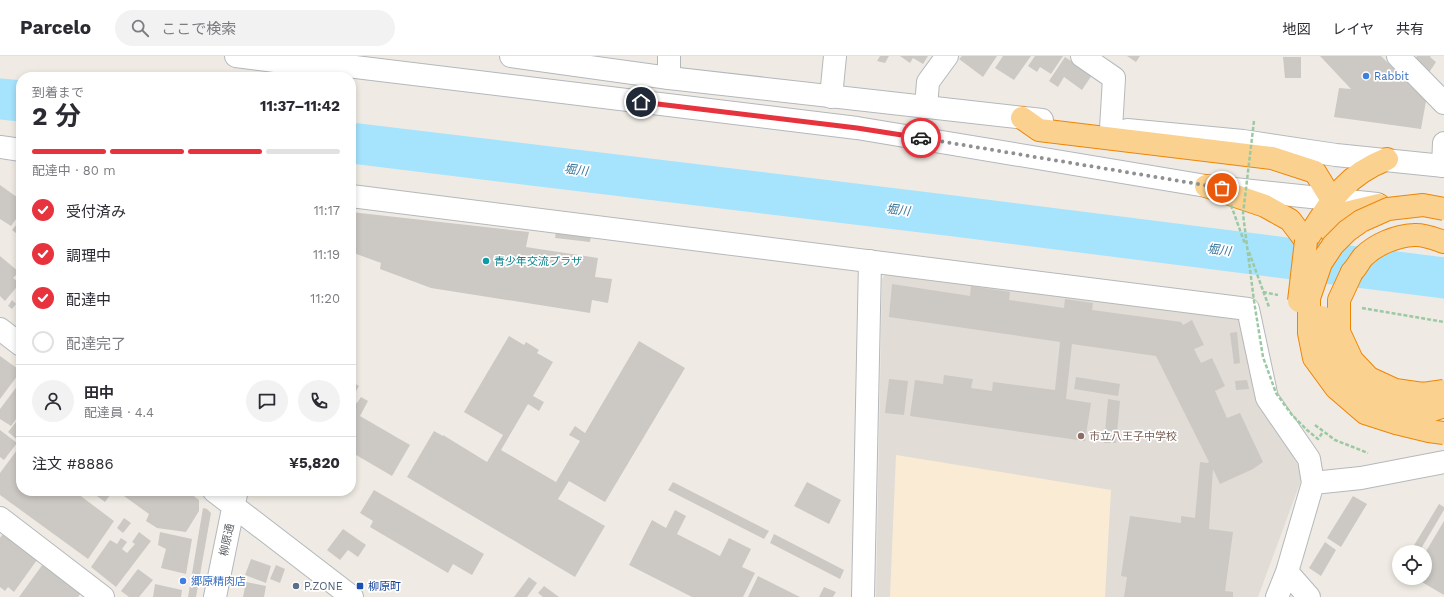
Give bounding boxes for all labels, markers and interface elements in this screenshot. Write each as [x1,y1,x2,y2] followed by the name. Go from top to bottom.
[115,10,395,46] search box
[20,16,91,39] text: Parcelo
[129,17,151,39] icon: search
[161,20,236,38] text: ここで検索
[1282,21,1310,37] text: 地図
[1332,21,1374,37] text: レイヤ
[1396,21,1424,37] text: 共有
[1374,70,1409,83] place label: Rabbit
[1361,71,1371,81] marker: Rabbit
[32,85,84,100] text: 到着まで
[624,85,658,119] pin
[630,91,652,113] icon: home
[260,97,340,115] text: 11:37–11:42
[32,101,81,131] text: 2 分
[901,118,941,158] courier
[910,127,932,149] icon: car
[563,162,591,179] water label: 堀川
[32,163,116,178] text: 配達中 · 80 m
[1205,171,1239,205] pin
[1211,177,1233,199] icon: bag
[32,199,54,221] icon: check
[885,202,913,219] water label: 堀川
[66,203,126,221] text: 受付済み
[314,203,340,218] text: 11:17
[1206,242,1234,259] water label: 堀川
[32,243,54,265] icon: check
[66,247,111,265] text: 調理中
[313,247,340,262] text: 11:19
[494,255,582,268] place label: 青少年交流プラザ
[481,256,491,266] marker: 青少年交流プラザ
[32,287,54,309] icon: check
[66,291,111,309] text: 配達中
[310,291,340,306] text: 11:20
[66,335,126,353] text: 配達完了
[32,380,74,422] button: person
[246,380,288,422] button: chat
[298,380,340,422] button: phone
[84,384,114,402] text: 田中
[84,405,154,420] text: 配達員 · 4.4
[1089,430,1177,443] place label: 市立八王子中学校
[1076,431,1086,441] marker: 市立八王子中学校
[289,454,340,472] text: ¥5,820
[32,455,114,473] text: 注文 #8886
[217,523,237,557] street label: 柳原通
[1392,545,1432,585] map controls
[1392,545,1432,585] button: locate
[191,575,246,588] place label: 郷原精肉店
[178,576,188,586] marker: 郷原精肉店
[304,580,343,593] place label: P.ZONE
[368,580,401,593] place label: 柳原町
[291,581,301,591] marker: P.ZONE
[355,581,365,591] marker: 柳原町

